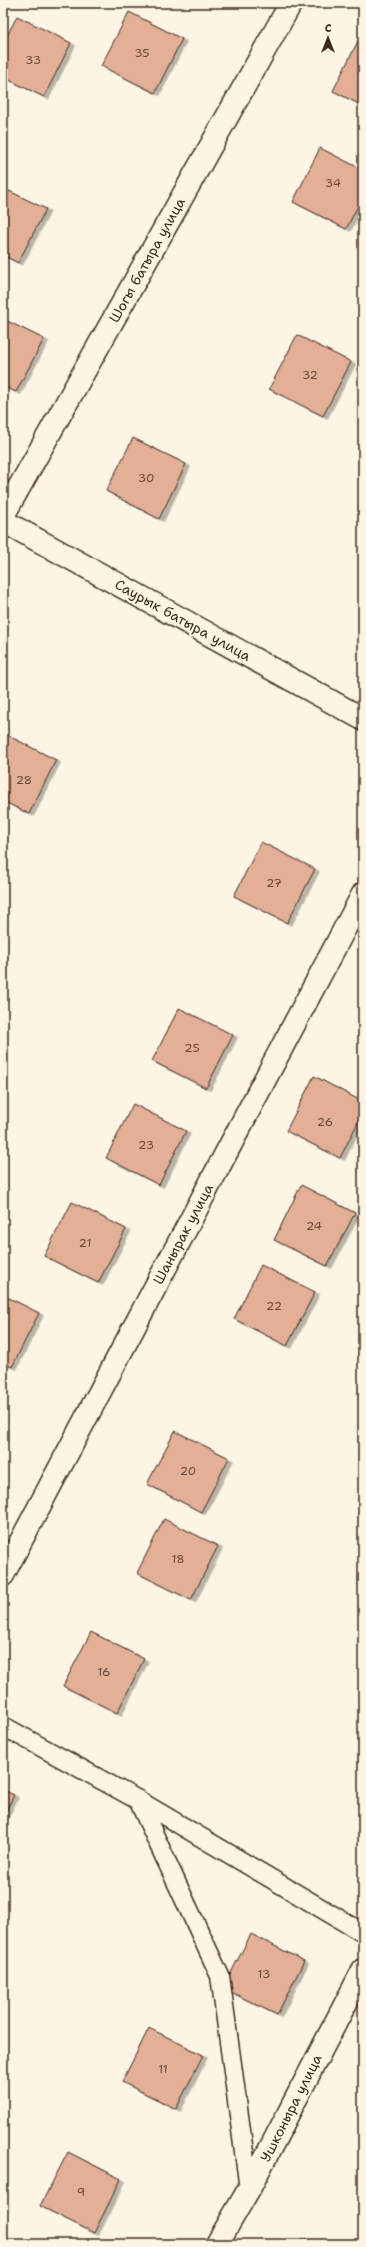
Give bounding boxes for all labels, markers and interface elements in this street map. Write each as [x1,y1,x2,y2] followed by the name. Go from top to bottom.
[308,18,348,58] north arrow
[325,21,332,36] text: С
[134,45,150,61] house number: 35
[25,52,41,68] house number: 33
[325,175,341,191] house number: 34
[105,194,189,326] street label: Шогы батыра улица
[302,367,318,383] house number: 32
[138,470,154,486] house number: 30
[112,575,254,665] street label: Саурык батыра улица
[16,772,32,788] house number: 28
[266,875,282,891] house number: 27
[184,1040,200,1056] house number: 25
[317,1114,333,1130] house number: 26
[138,1137,154,1153] house number: 23
[149,1180,217,1287] street label: Шанырак улица
[306,1218,322,1234] house number: 24
[79,1235,91,1251] house number: 21
[266,1298,282,1314] house number: 22
[180,1463,196,1479] house number: 20
[171,1551,185,1567] house number: 18
[97,1664,111,1680] house number: 16
[258,1966,270,1982] house number: 13
[256,2051,326,2165] street label: Ушконыра улица
[158,2061,168,2077] house number: 11
[77,2184,85,2200] house number: 9

